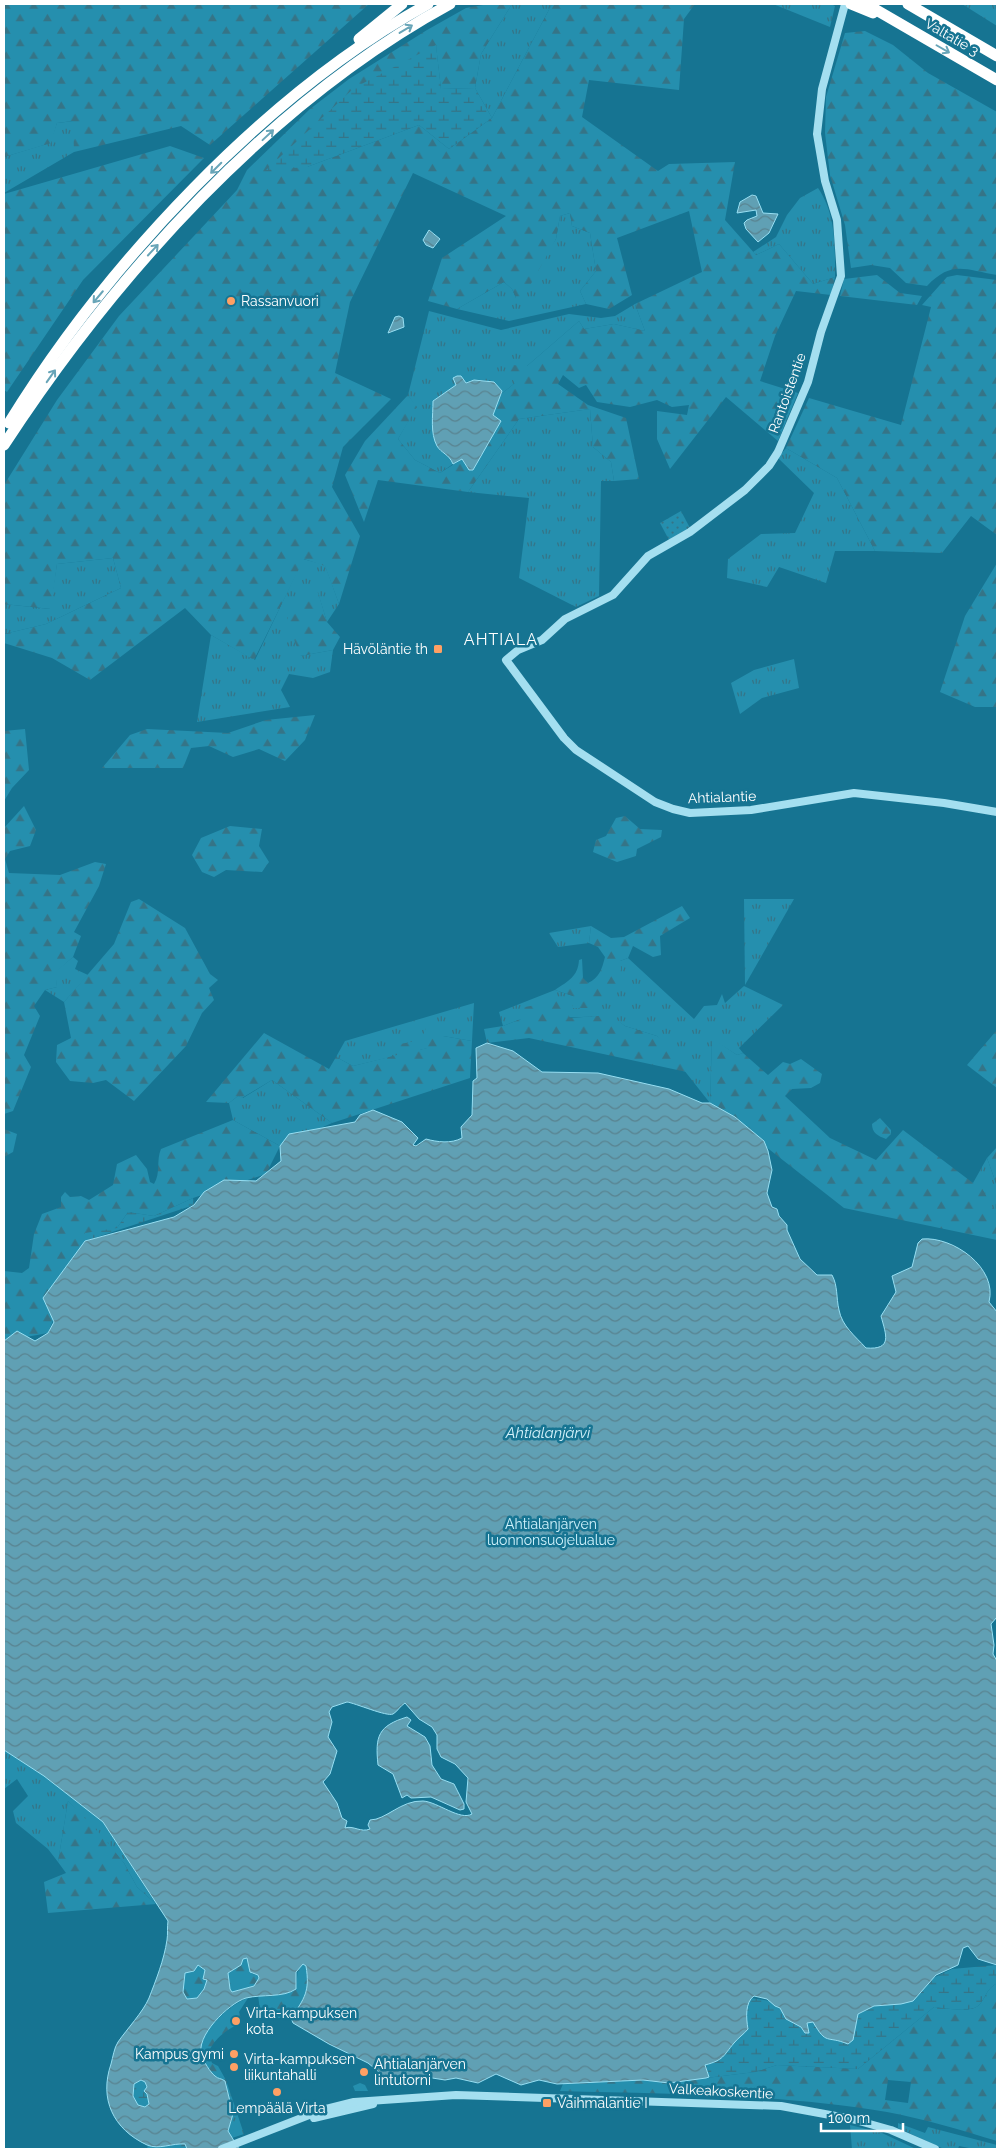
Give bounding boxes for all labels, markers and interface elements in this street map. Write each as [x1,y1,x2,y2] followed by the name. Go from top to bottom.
[922,15,982,59] street label: Valtatie 3
[399,23,413,33] one-way arrow
[935,44,950,54] one-way arrow
[262,129,274,141] one-way arrow
[210,161,222,174] one-way arrow
[147,244,159,257] one-way arrow
[93,290,104,303] one-way arrow
[241,293,319,309] place label: Rassanvuori
[225,295,237,307] marker: Rassanvuori
[765,351,809,435] street label: Rantoistentie
[46,369,56,383] one-way arrow
[464,630,538,649] district label: AHTIALA
[343,641,428,657] place label: Hävöläntie th
[432,643,444,655] marker: Hävöläntie th
[688,788,756,806] street label: Ahtialantie
[505,1424,591,1442] water label: Ahtialanjärvi
[487,1516,615,1548] park label: Ahtialanjärven luonnonsuojelualue
[246,2005,357,2037] place label: Virta-kampuksen kota
[230,2015,242,2027] marker: Virta-kampuksen kota
[135,2046,224,2062] place label: Kampus gymi
[228,2048,240,2060] marker: Kampus gymi
[244,2051,355,2083] place label: Virta-kampuksen liikuntahalli
[374,2056,466,2088] place label: Ahtialanjärven lintutorni
[228,2061,240,2073] marker: Virta-kampuksen liikuntahalli
[358,2066,370,2078] marker: Ahtialanjärven lintutorni
[668,2080,774,2102] street label: Valkeakoskentie
[271,2086,283,2098] marker: Lempäälä Virta
[557,2095,648,2111] place label: Vaihmalantie I
[541,2097,553,2109] marker: Vaihmalantie I
[228,2100,326,2116] place label: Lempäälä Virta
[821,2100,904,2132] scale bar
[828,2109,870,2127] text: 100 m

